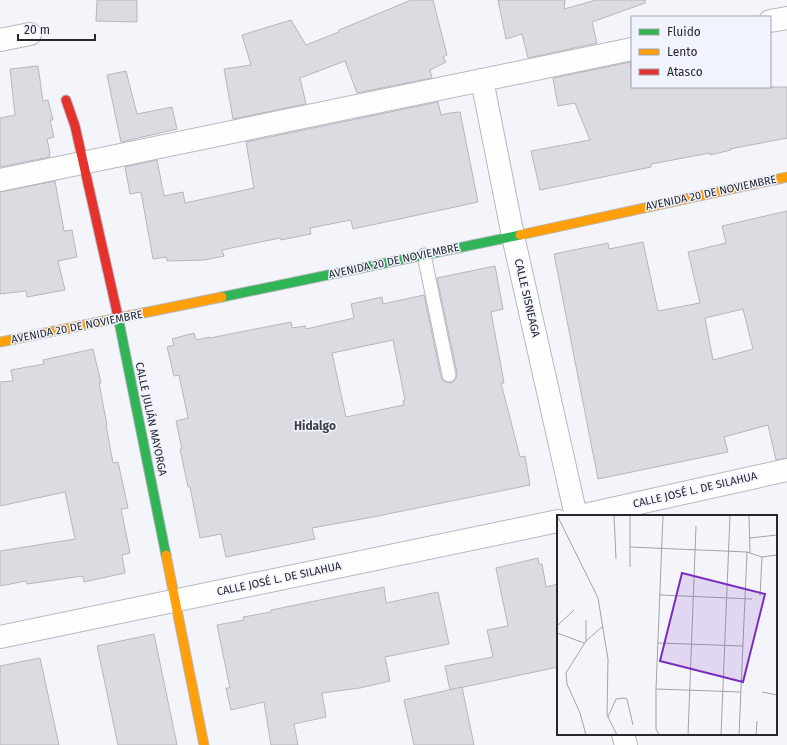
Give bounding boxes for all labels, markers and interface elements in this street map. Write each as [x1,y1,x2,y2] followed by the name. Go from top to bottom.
[18,16,95,42] scale bar
[631,16,771,88] legend
[24,23,50,37] text: 20 m
[667,25,701,39] text: Fluido
[667,45,697,59] text: Lento
[667,65,703,79] text: Atasco
[644,173,778,213] street label: AVENIDA 20 DE NOVIEMBRE
[327,241,461,281] street label: AVENIDA 20 DE NOVIEMBRE
[512,257,543,339] street label: CALLE SISNEAGA
[10,308,144,346] street label: AVENIDA 20 DE NOVIEMBRE
[133,361,171,478] street label: CALLE JULIÁN MAYORGA
[294,419,336,433] district label: Hidalgo
[632,468,759,511] street label: CALLE JOSÉ L. DE SILAHUA
[557,515,777,735] inset map
[215,558,343,599] street label: CALLE JOSÉ L. DE SILAHUA

